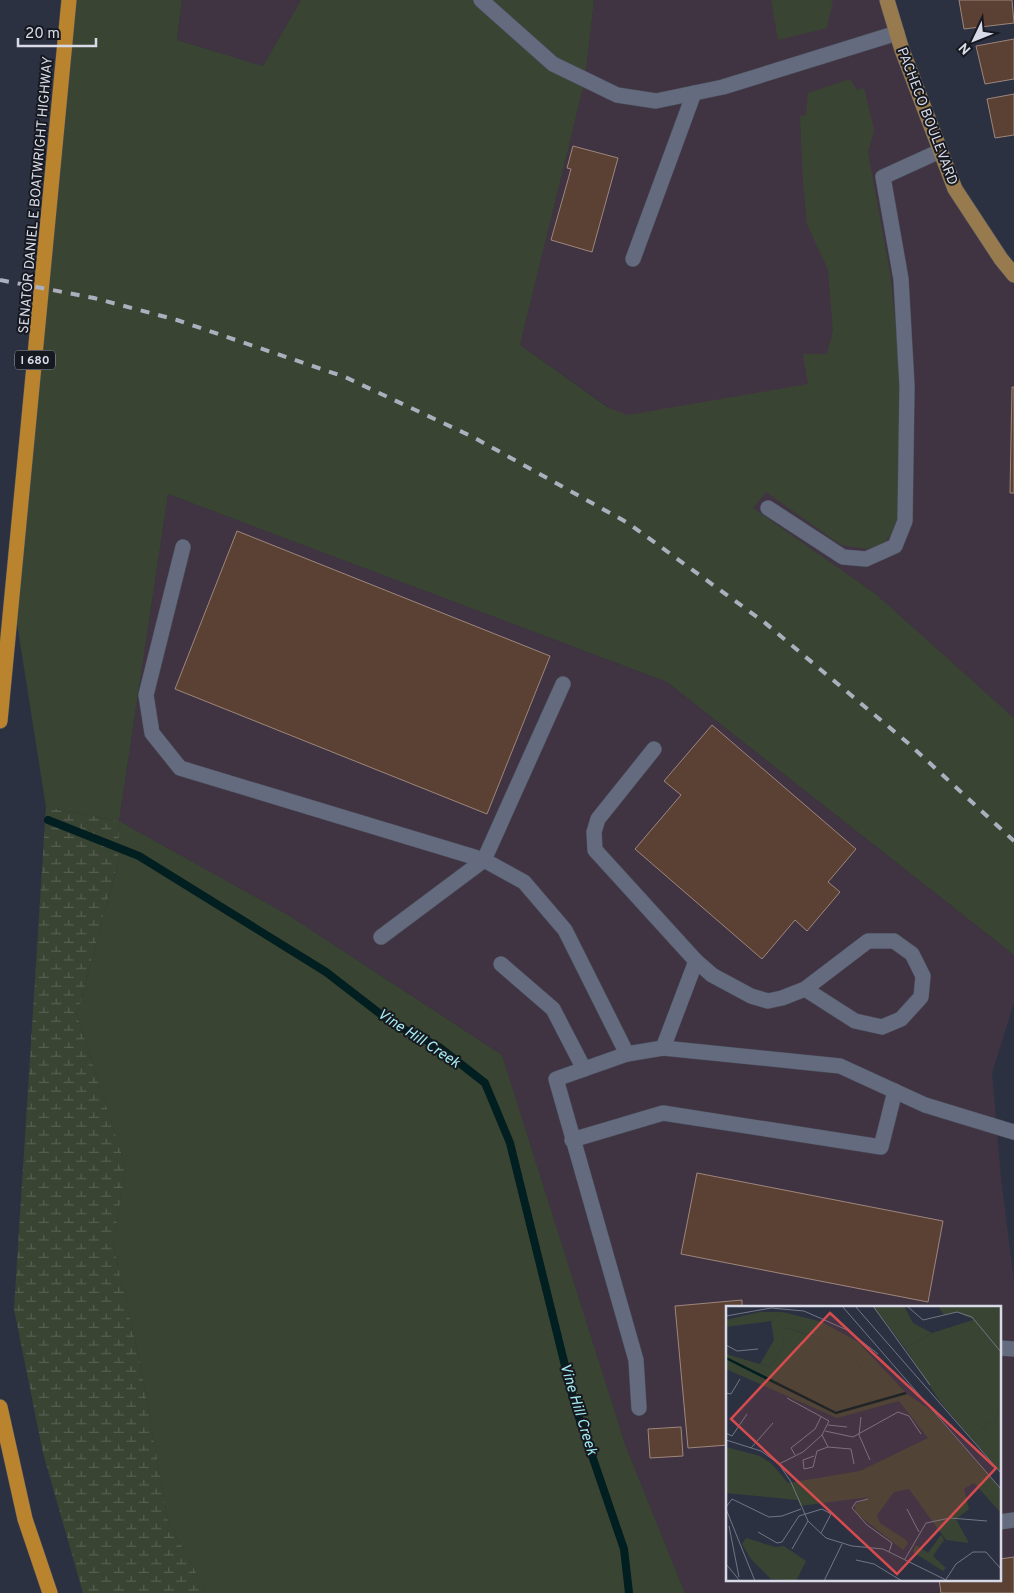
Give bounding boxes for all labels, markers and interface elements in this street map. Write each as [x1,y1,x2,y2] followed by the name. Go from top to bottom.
[18,15,95,47] scale bar
[949,15,999,65] north arrow
[25,25,60,44] text: 20 m
[956,38,975,57] text: N
[892,45,961,188] street label: PACHECO BOULEVARD
[16,56,57,335] street label: SENATOR DANIEL E BOATWRIGHT HIGHWAY
[15,350,55,370] road number: I 680
[373,1005,464,1073] water label: Vine Hill Creek
[726,1306,1002,1580] inset map
[555,1361,601,1458] water label: Vine Hill Creek

